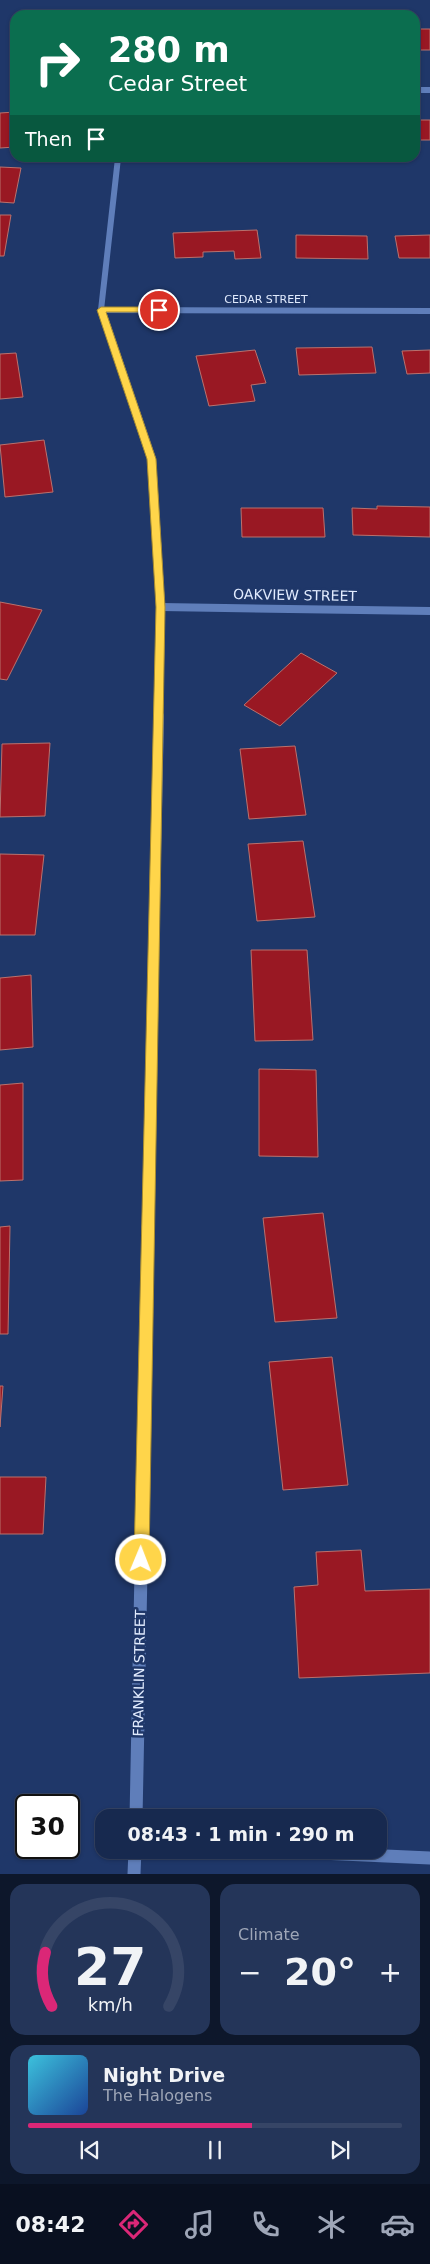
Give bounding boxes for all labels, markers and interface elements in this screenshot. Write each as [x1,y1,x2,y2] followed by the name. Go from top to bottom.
[25,30,90,95] icon: right
[108,30,230,70] text: 280 m
[108,71,247,96] text: Cedar Street
[82,125,110,153] icon: arrive
[25,128,72,150] text: Then
[138,289,180,331] pin
[224,293,308,306] street label: CEDAR STREET
[145,296,173,324] icon: arrive
[233,586,357,604] street label: OAKVIEW STREET
[114,1533,166,1585] position arrow
[130,1609,148,1736] street label: FRANKLIN STREET
[15,1794,80,1859] speed limit sign: 30
[127,1823,355,1845] text: 08:43 · 1 min · 290 m
[238,1925,300,1944] text: Climate
[74,1937,146,1997] text: 27
[284,1950,356,1994] text: 20°
[238,1956,261,1989] text: −
[379,1956,402,1989] text: +
[87,1994,133,2015] text: km/h
[103,2064,225,2086] text: Night Drive
[103,2086,212,2105] text: The Halogens
[76,2136,104,2164] icon: previous
[201,2136,229,2164] icon: pause
[326,2136,354,2164] icon: next
[116,2207,151,2242] icon: directions
[182,2207,217,2242] icon: music
[248,2207,283,2242] icon: phone
[314,2207,349,2242] icon: climate
[380,2207,415,2242] icon: car
[15,2212,85,2237] text: 08:42

